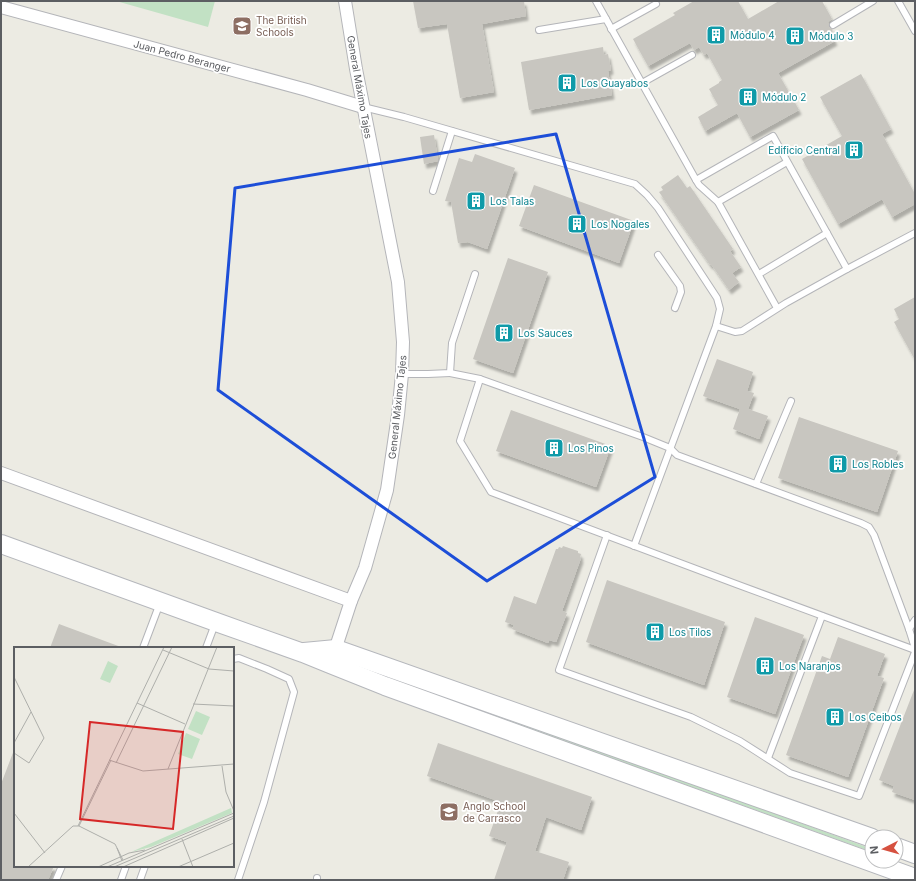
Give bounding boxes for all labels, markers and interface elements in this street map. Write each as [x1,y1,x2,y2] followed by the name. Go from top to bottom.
[256,14,307,38] place label: The British Schools
[231,15,253,37] school or university icon: The British Schools
[705,24,727,46] building icon: Módulo 4
[784,25,806,47] building icon: Módulo 3
[730,29,775,41] place label: Módulo 4
[809,30,853,42] place label: Módulo 3
[345,34,375,140] street label: General Máximo Tajes
[132,37,232,75] street label: Juan Pedro Beranger
[556,72,578,94] building icon: Los Guayabos
[581,77,648,89] place label: Los Guayabos
[737,86,759,108] building icon: Módulo 2
[762,91,806,103] place label: Módulo 2
[843,139,865,161] building icon: Edificio Central
[768,144,840,156] place label: Edificio Central
[465,190,487,212] building icon: Los Talas
[490,195,534,207] place label: Los Talas
[566,213,588,235] building icon: Los Nogales
[591,218,650,230] place label: Los Nogales
[493,322,515,344] building icon: Los Sauces
[518,327,573,339] place label: Los Sauces
[386,354,408,460] street label: General Máximo Tajes
[543,437,565,459] building icon: Los Pinos
[568,442,614,454] place label: Los Pinos
[827,453,849,475] building icon: Los Robles
[852,458,904,470] place label: Los Robles
[644,621,666,643] building icon: Los Tilos
[669,626,711,638] place label: Los Tilos
[14,647,234,867] inset map
[754,655,776,677] building icon: Los Naranjos
[779,660,841,672] place label: Los Naranjos
[824,706,846,728] building icon: Los Ceibos
[849,711,902,723] place label: Los Ceibos
[463,800,526,824] place label: Anglo School de Carrasco
[438,801,460,823] school or university icon: Anglo School de Carrasco
[864,829,904,869] north arrow
[867,845,881,855] text: N

